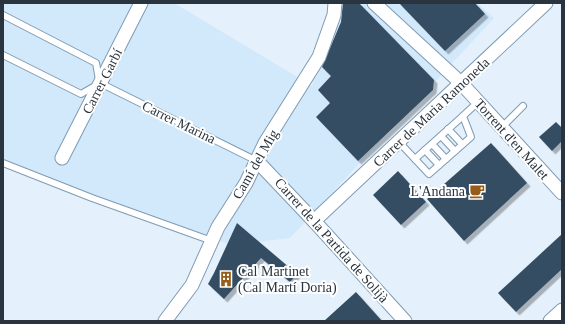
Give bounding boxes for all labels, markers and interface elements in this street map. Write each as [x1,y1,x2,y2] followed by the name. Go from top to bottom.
[80,46,125,116] street label: Carrer Garbí
[370,54,493,170] street label: Carrer de Maria Ramoneda
[471,96,552,183] street label: Torrent d'en Malet
[140,98,219,147] street label: Carrer Marina
[229,127,281,202] street label: Camí del Mig
[272,175,392,306] street label: Carrer de la Partida de Solijà
[468,182,486,200] cafe icon: L'Andana
[410,184,466,199] place label: L'Andana
[238,264,337,296] place label: Cal Martinet (Cal Martí Doria)
[217,270,235,288] building icon: Cal Martinet (Cal Martí Doria)

